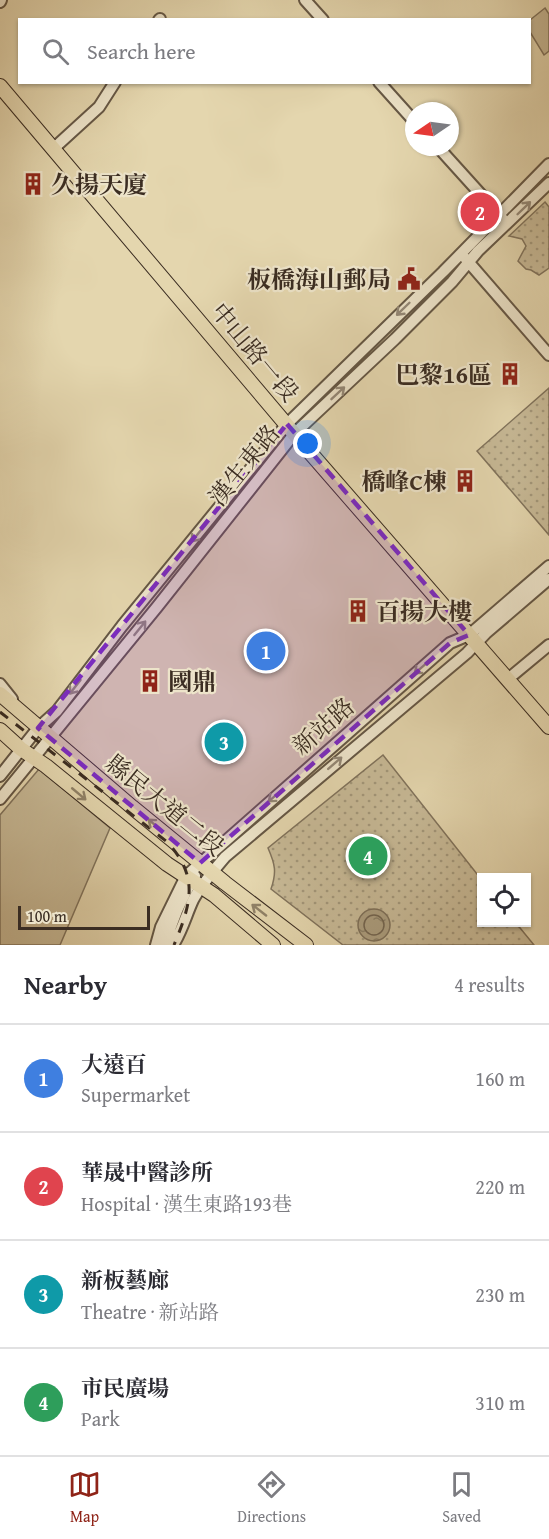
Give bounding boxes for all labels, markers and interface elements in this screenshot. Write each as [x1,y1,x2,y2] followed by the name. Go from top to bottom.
[18,18,531,84] search box
[39,35,72,68] icon: search
[87,35,196,67] text: Search here
[405,102,459,156] north arrow
[51,167,147,202] place label: 久揚天廈
[20,171,46,197] building icon: 久揚天廈
[460,190,500,234] pin: 2
[516,200,531,215] one-way arrow
[247,262,391,297] place label: 板橋海山郵局
[396,266,422,292] public building icon: 板橋海山郵局
[203,295,307,409] street label: 中山路一段
[396,302,411,317] one-way arrow
[395,357,492,392] place label: 巴黎16區
[497,361,523,387] building icon: 巴黎16區
[330,386,345,401] one-way arrow
[200,417,288,513] street label: 漢生東路
[293,429,322,458] your location
[361,464,447,499] place label: 橋峰C棟
[452,468,478,494] building icon: 橋峰C棟
[190,527,203,543] one-way arrow
[376,594,472,629] place label: 百揚大樓
[345,598,371,624] building icon: 百揚大樓
[134,620,147,636] one-way arrow
[246,628,286,674] pin: 1
[414,661,429,675] one-way arrow
[168,664,216,699] place label: 國鼎
[137,668,163,694] building icon: 國鼎
[68,679,81,695] one-way arrow
[284,689,362,763] street label: 新站路
[204,720,244,764] pin: 3
[98,746,232,864] street label: 縣民大道二段
[327,757,343,770] one-way arrow
[71,787,87,800] one-way arrow
[268,789,283,803] one-way arrow
[147,819,163,832] one-way arrow
[348,834,388,878] pin: 4
[477,873,531,927] map controls
[477,873,531,927] button: locate
[18,903,150,930] scale bar
[252,903,268,916] one-way arrow
[27,904,67,928] text: 100 m
[24,965,107,1004] text: Nearby
[454,970,525,999] text: 4 results
[81,1048,147,1080] text: 大遠百
[38,1064,49,1093] text: 1
[475,1064,525,1093] text: 160 m
[81,1080,190,1109] text: Supermarket
[81,1156,213,1188] text: 華晟中醫診所
[38,1172,49,1201] text: 2
[475,1172,525,1201] text: 220 m
[81,1189,292,1218] text: Hospital · 漢生東路193巷
[81,1264,169,1296] text: 新板藝廊
[38,1280,49,1309] text: 3
[475,1280,525,1309] text: 230 m
[81,1297,219,1326] text: Theatre · 新站路
[81,1372,169,1404] text: 市民廣場
[38,1388,49,1417] text: 4
[475,1388,525,1417] text: 310 m
[81,1404,120,1433] text: Park
[68,1468,101,1528] tab: Map
[237,1468,306,1528] tab: Directions
[442,1468,481,1528] tab: Saved

